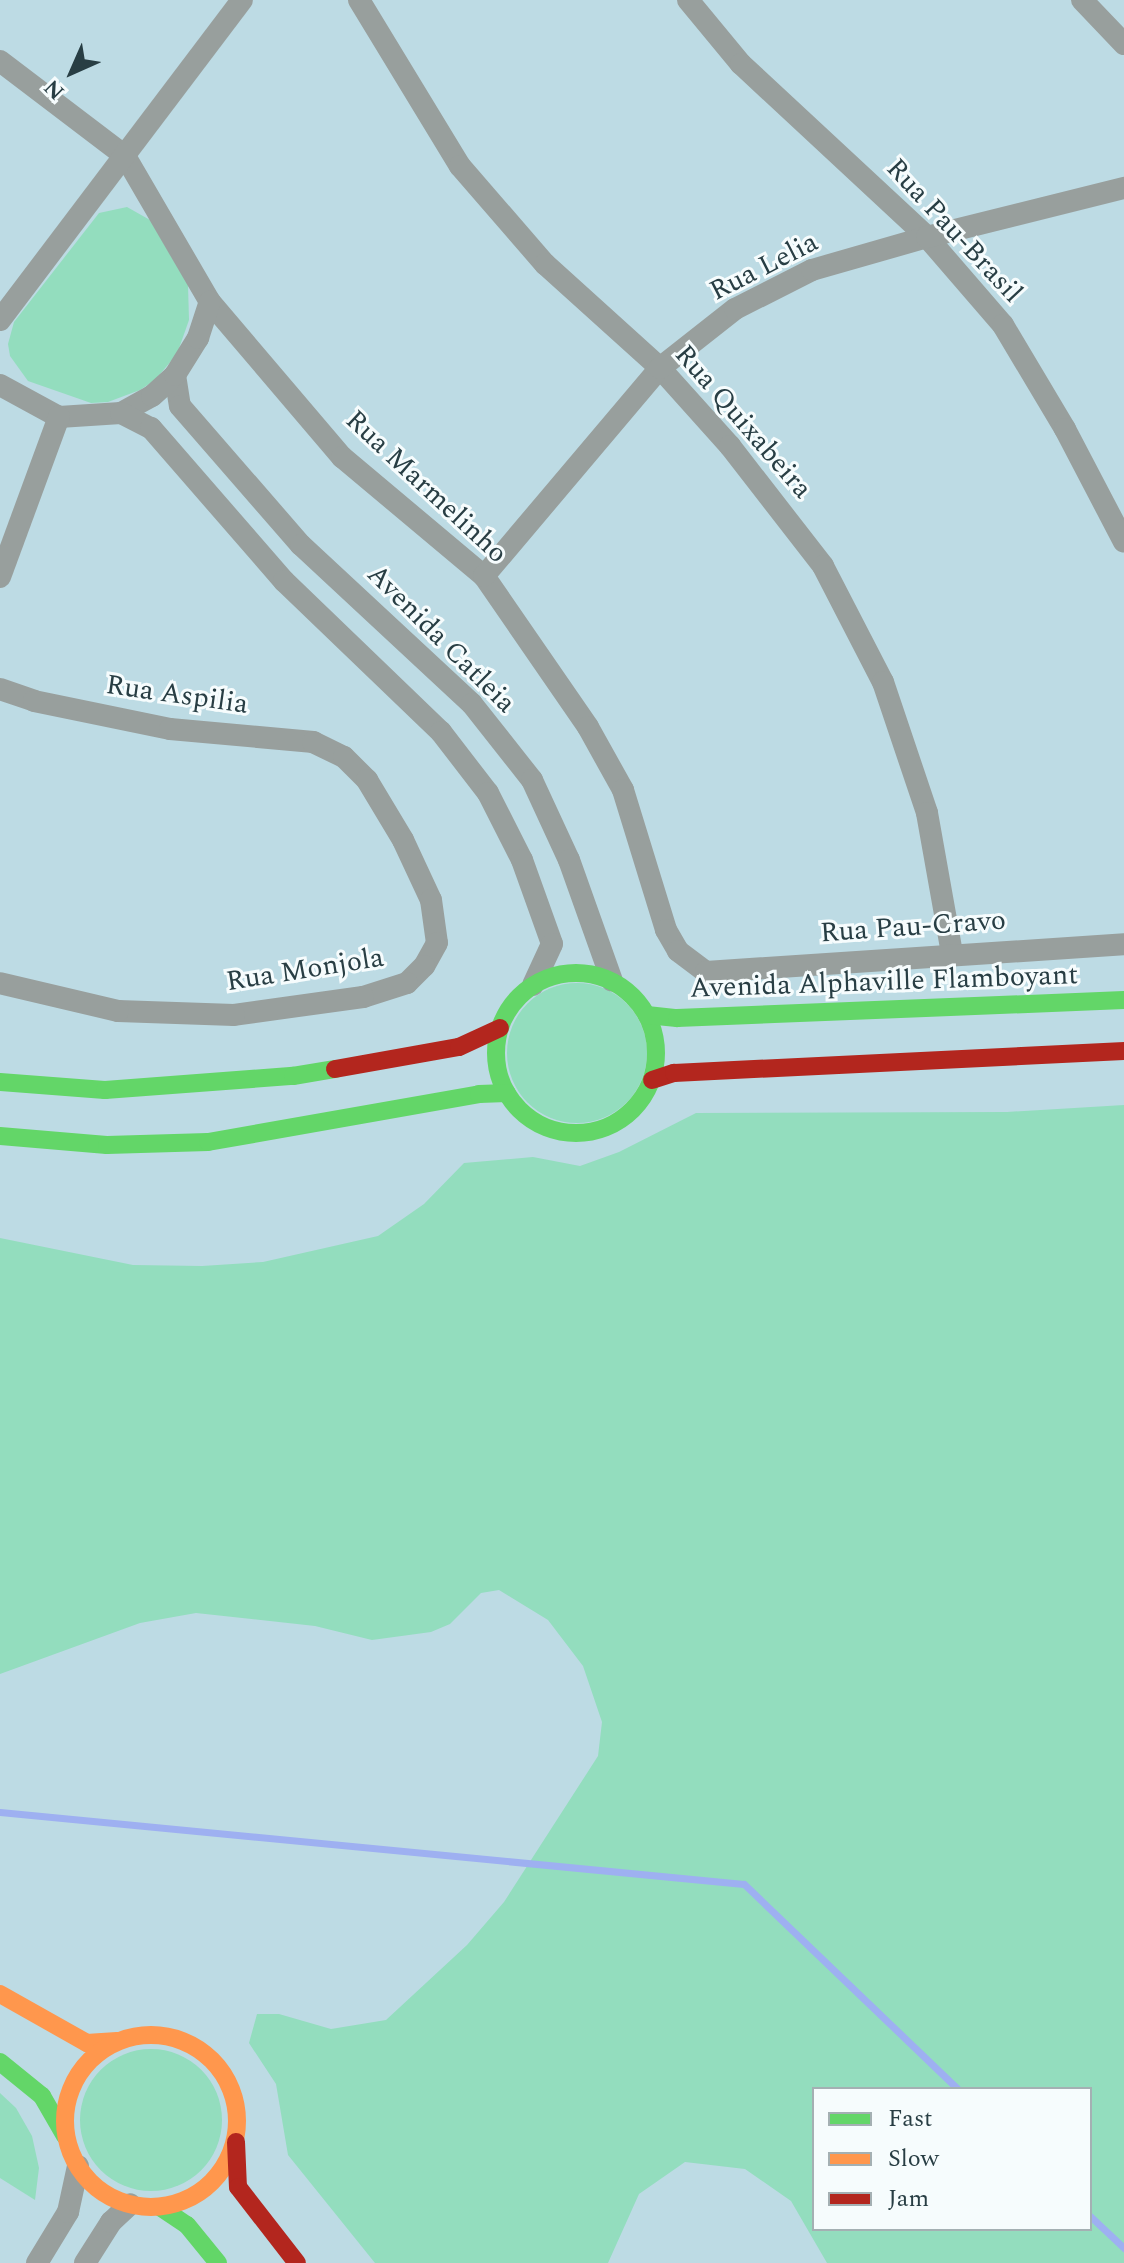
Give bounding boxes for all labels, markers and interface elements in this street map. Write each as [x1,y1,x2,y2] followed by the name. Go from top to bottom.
[32,32,112,112] north arrow
[37,71,73,107] text: N
[879,152,1029,310] street label: Rua Pau-Brasil
[704,226,824,308] street label: Rua Lelia
[667,338,819,506] street label: Rua Quixabeira
[338,403,514,571] street label: Rua Marmelinho
[360,558,522,720] street label: Avenida Catleia
[104,668,250,722] street label: Rua Aspilia
[819,904,1007,950] street label: Rua Pau-Cravo
[224,941,386,999] street label: Rua Monjola
[689,958,1079,1006] street label: Avenida Alphaville Flamboyant
[812,2087,1092,2231] legend
[888,2101,933,2137] text: Fast
[888,2141,939,2177] text: Slow
[888,2181,929,2217] text: Jam

